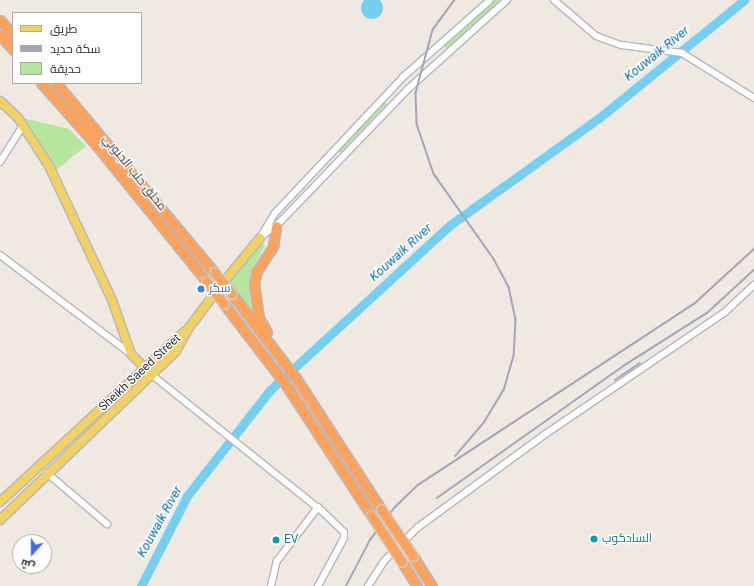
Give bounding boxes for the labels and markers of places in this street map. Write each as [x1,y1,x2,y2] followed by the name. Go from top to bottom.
[209,282,230,296] place label: سكر
[196,284,206,294] marker: سكر
[602,532,652,546] place label: السادكوب
[284,533,298,547] place label: EV
[589,534,599,544] marker: السادكوب
[271,535,281,545] marker: EV

